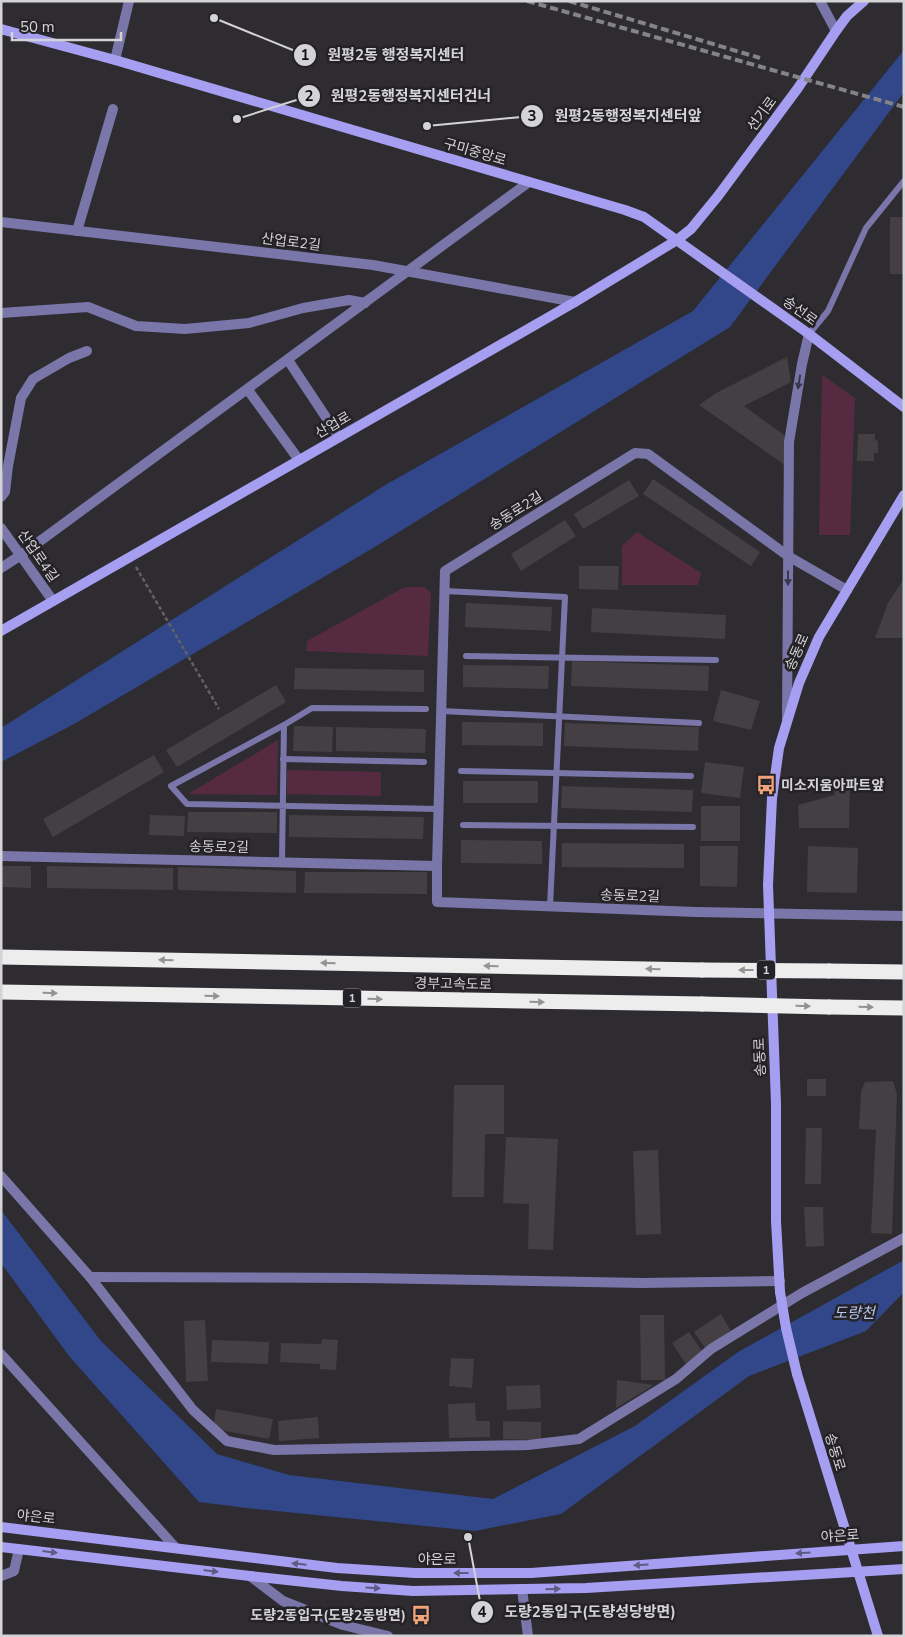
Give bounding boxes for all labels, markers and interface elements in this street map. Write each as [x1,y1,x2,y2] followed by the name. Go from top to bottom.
[12,10,121,42] scale bar
[20,17,55,37] text: 50 m
[292,40,475,70] callout: 원평2동 행정복지센터
[300,45,310,65] text: 1
[327,45,465,65] text: 원평2동 행정복지센터
[296,81,502,111] callout: 원평2동행정복지센터건너
[304,86,314,106] text: 2
[331,86,491,106] text: 원평2동행정복지센터건너
[743,93,781,135] street label: 선기로
[519,101,711,131] callout: 원평2동행정복지센터앞
[527,106,537,126] text: 3
[554,106,702,126] text: 원평2동행정복지센터앞
[441,134,509,170] street label: 구미중앙로
[260,229,322,255] street label: 산업로2길
[779,292,821,330] street label: 송선로
[795,374,803,390] one-way arrow
[312,407,355,443] street label: 산업로
[486,487,546,535] street label: 송동로2길
[13,526,63,586] street label: 산업로4길
[784,571,792,587] one-way arrow
[780,630,814,674] street label: 송동로
[755,774,777,796] bus stop icon: 미소지움아파트앞
[781,776,884,795] place label: 미소지움아파트앞
[189,837,249,857] street label: 송동로2길
[600,885,660,907] street label: 송동로2길
[157,956,173,964] one-way arrow
[320,959,336,967] one-way arrow
[757,960,775,980] road number: 1
[482,962,498,970] one-way arrow
[645,965,661,973] one-way arrow
[737,966,753,974] one-way arrow
[414,974,492,994] street label: 경부고속도로
[343,988,361,1008] road number: 1
[42,989,58,997] one-way arrow
[205,992,221,1000] one-way arrow
[367,995,383,1003] one-way arrow
[530,998,546,1006] one-way arrow
[795,1002,811,1010] one-way arrow
[859,1003,875,1011] one-way arrow
[750,1037,770,1077] street label: 송동로
[833,1303,877,1323] water label: 도량천
[820,1431,850,1473] street label: 송동로
[16,1506,56,1528] street label: 야은로
[820,1525,860,1547] street label: 야은로
[42,1548,58,1556] one-way arrow
[794,1549,810,1557] one-way arrow
[418,1550,456,1569] street label: 야은로
[290,1560,306,1568] one-way arrow
[632,1561,648,1569] one-way arrow
[203,1567,219,1575] one-way arrow
[453,1569,469,1577] one-way arrow
[365,1585,381,1593] one-way arrow
[545,1585,561,1593] one-way arrow
[470,1597,686,1627] callout: 도량2동입구(도량성당방면)
[477,1602,487,1622] text: 4
[504,1602,676,1622] text: 도량2동입구(도량성당방면)
[410,1604,432,1626] bus stop icon: 도량2동입구(도량2동방면)
[250,1606,406,1625] place label: 도량2동입구(도량2동방면)

